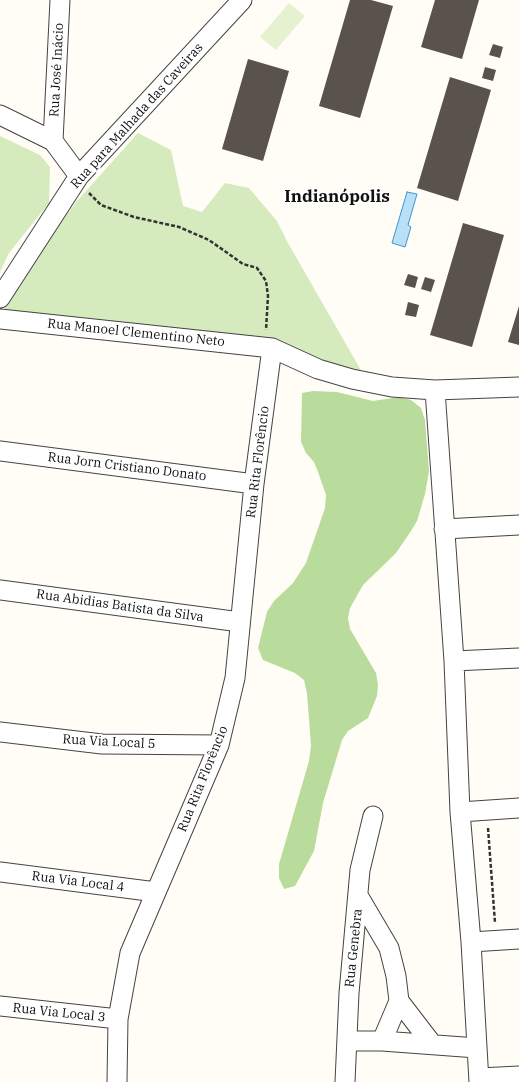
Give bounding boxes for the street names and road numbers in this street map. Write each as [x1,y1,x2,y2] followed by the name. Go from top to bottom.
[47,22,67,118] street label: Rua José Inácio
[68,40,206,192] street label: Rua para Malhada das Caveiras
[47,316,225,350] street label: Rua Manoel Clementino Neto
[243,405,273,519] street label: Rua Rita Florêncio
[47,450,207,484] street label: Rua Jorn Cristiano Donato
[35,587,205,625] street label: Rua Abidias Batista da Silva
[175,724,231,834] street label: Rua Rita Florêncio
[62,732,156,752] street label: Rua Via Local 5
[31,869,125,895] street label: Rua Via Local 4
[342,908,366,988] street label: Rua Genebra
[12,1000,106,1026] street label: Rua Via Local 3

